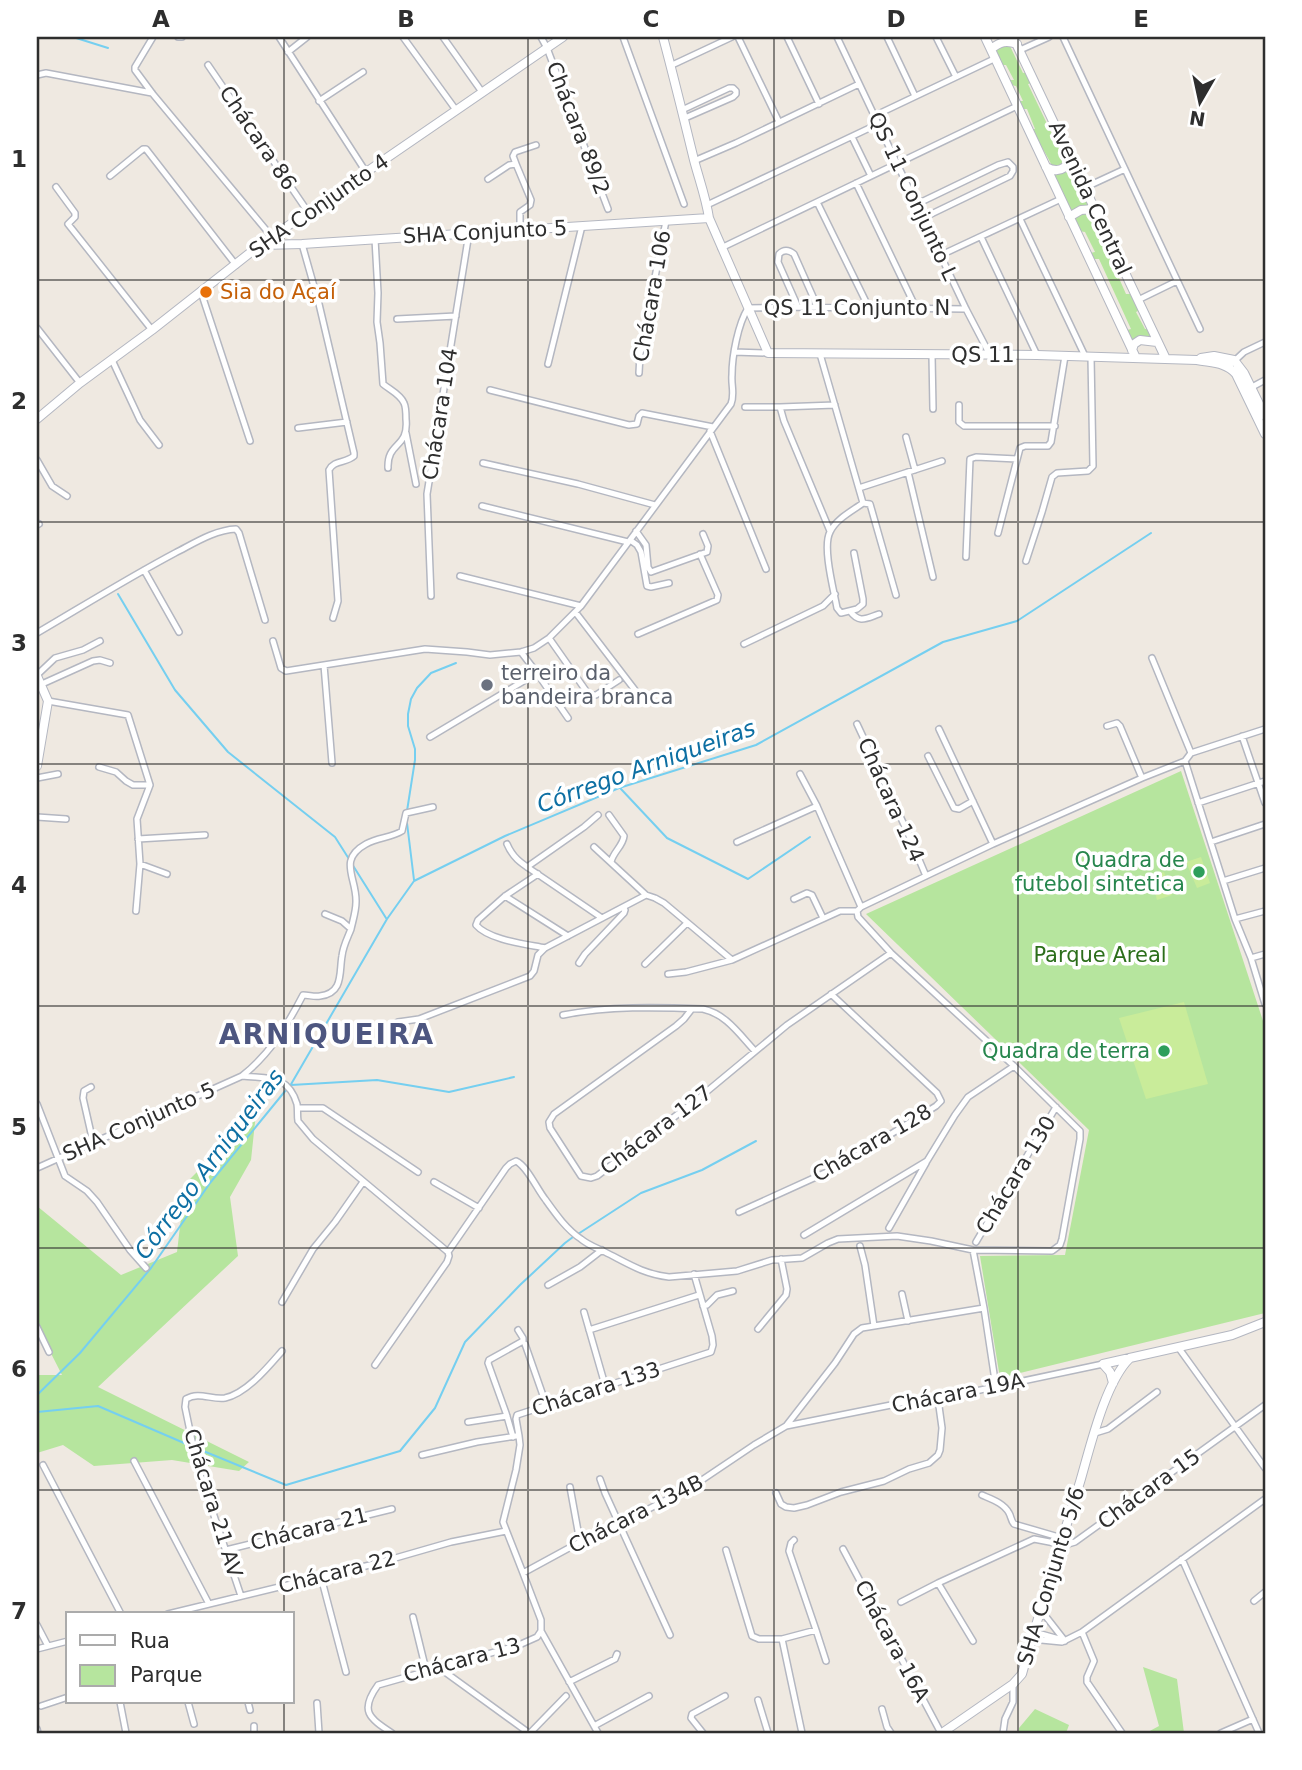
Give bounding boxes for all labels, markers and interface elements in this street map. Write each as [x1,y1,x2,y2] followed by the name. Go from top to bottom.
[152,6,170,32] text: A
[397,6,415,32] text: B
[643,6,659,32] text: C
[886,6,906,32] text: D
[1133,6,1149,32] text: E
[542,58,614,198] street label: Chácara 89/2
[1166,66,1236,136] north arrow
[214,81,302,195] street label: Chácara 86
[1188,107,1207,131] text: N
[864,108,963,284] street label: QS 11 Conjunto L
[1044,117,1136,279] street label: Avenida Central
[11,146,27,172] text: 1
[245,149,393,263] street label: SHA Conjunto 4
[402,216,568,248] street label: SHA Conjunto 5
[629,228,675,364] street label: Chácara 106
[220,280,337,304] place label: Sia do Açaí
[198,284,214,300] marker: Sia do Açaí
[764,296,950,320] street label: QS 11 Conjunto N
[951,343,1015,367] street label: QS 11
[418,346,462,482] street label: Chácara 104
[11,388,27,414] text: 2
[11,630,27,656] text: 3
[501,661,673,709] place label: terreiro da bandeira branca
[479,677,495,693] marker: terreiro da bandeira branca
[533,714,759,818] water label: Córrego Arniqueiras
[853,734,929,866] street label: Chácara 124
[1015,848,1185,896] place label: Quadra de futebol sintetica
[1191,864,1207,880] marker: Quadra de futebol sintetica
[11,872,27,898] text: 4
[1033,943,1167,967] park label: Parque Areal
[219,1018,435,1051] district label: ARNIQUEIRA
[982,1039,1150,1063] place label: Quadra de terra
[1156,1043,1172,1059] marker: Quadra de terra
[129,1064,289,1264] water label: Córrego Arniqueiras
[59,1078,219,1166] street label: SHA Conjunto 5
[595,1080,717,1180] street label: Chácara 127
[808,1099,936,1187] street label: Chácara 128
[971,1112,1061,1238] street label: Chácara 130
[11,1114,27,1140] text: 5
[11,1356,27,1382] text: 6
[529,1357,663,1421] street label: Chácara 133
[890,1368,1027,1418] street label: Chácara 19A
[179,1426,247,1581] street label: Chácara 21 AV
[1093,1444,1205,1534] street label: Chácara 15
[565,1470,707,1558] street label: Chácara 134B
[1012,1484,1090,1668] street label: SHA Conjunto 5/6
[248,1503,370,1555] street label: Chácara 21
[276,1546,398,1598] street label: Chácara 22
[850,1576,934,1707] street label: Chácara 16A
[11,1598,27,1624] text: 7
[66,1612,294,1704] legend
[130,1629,170,1653] text: Rua
[401,1633,523,1687] street label: Chácara 13
[130,1663,202,1687] text: Parque

